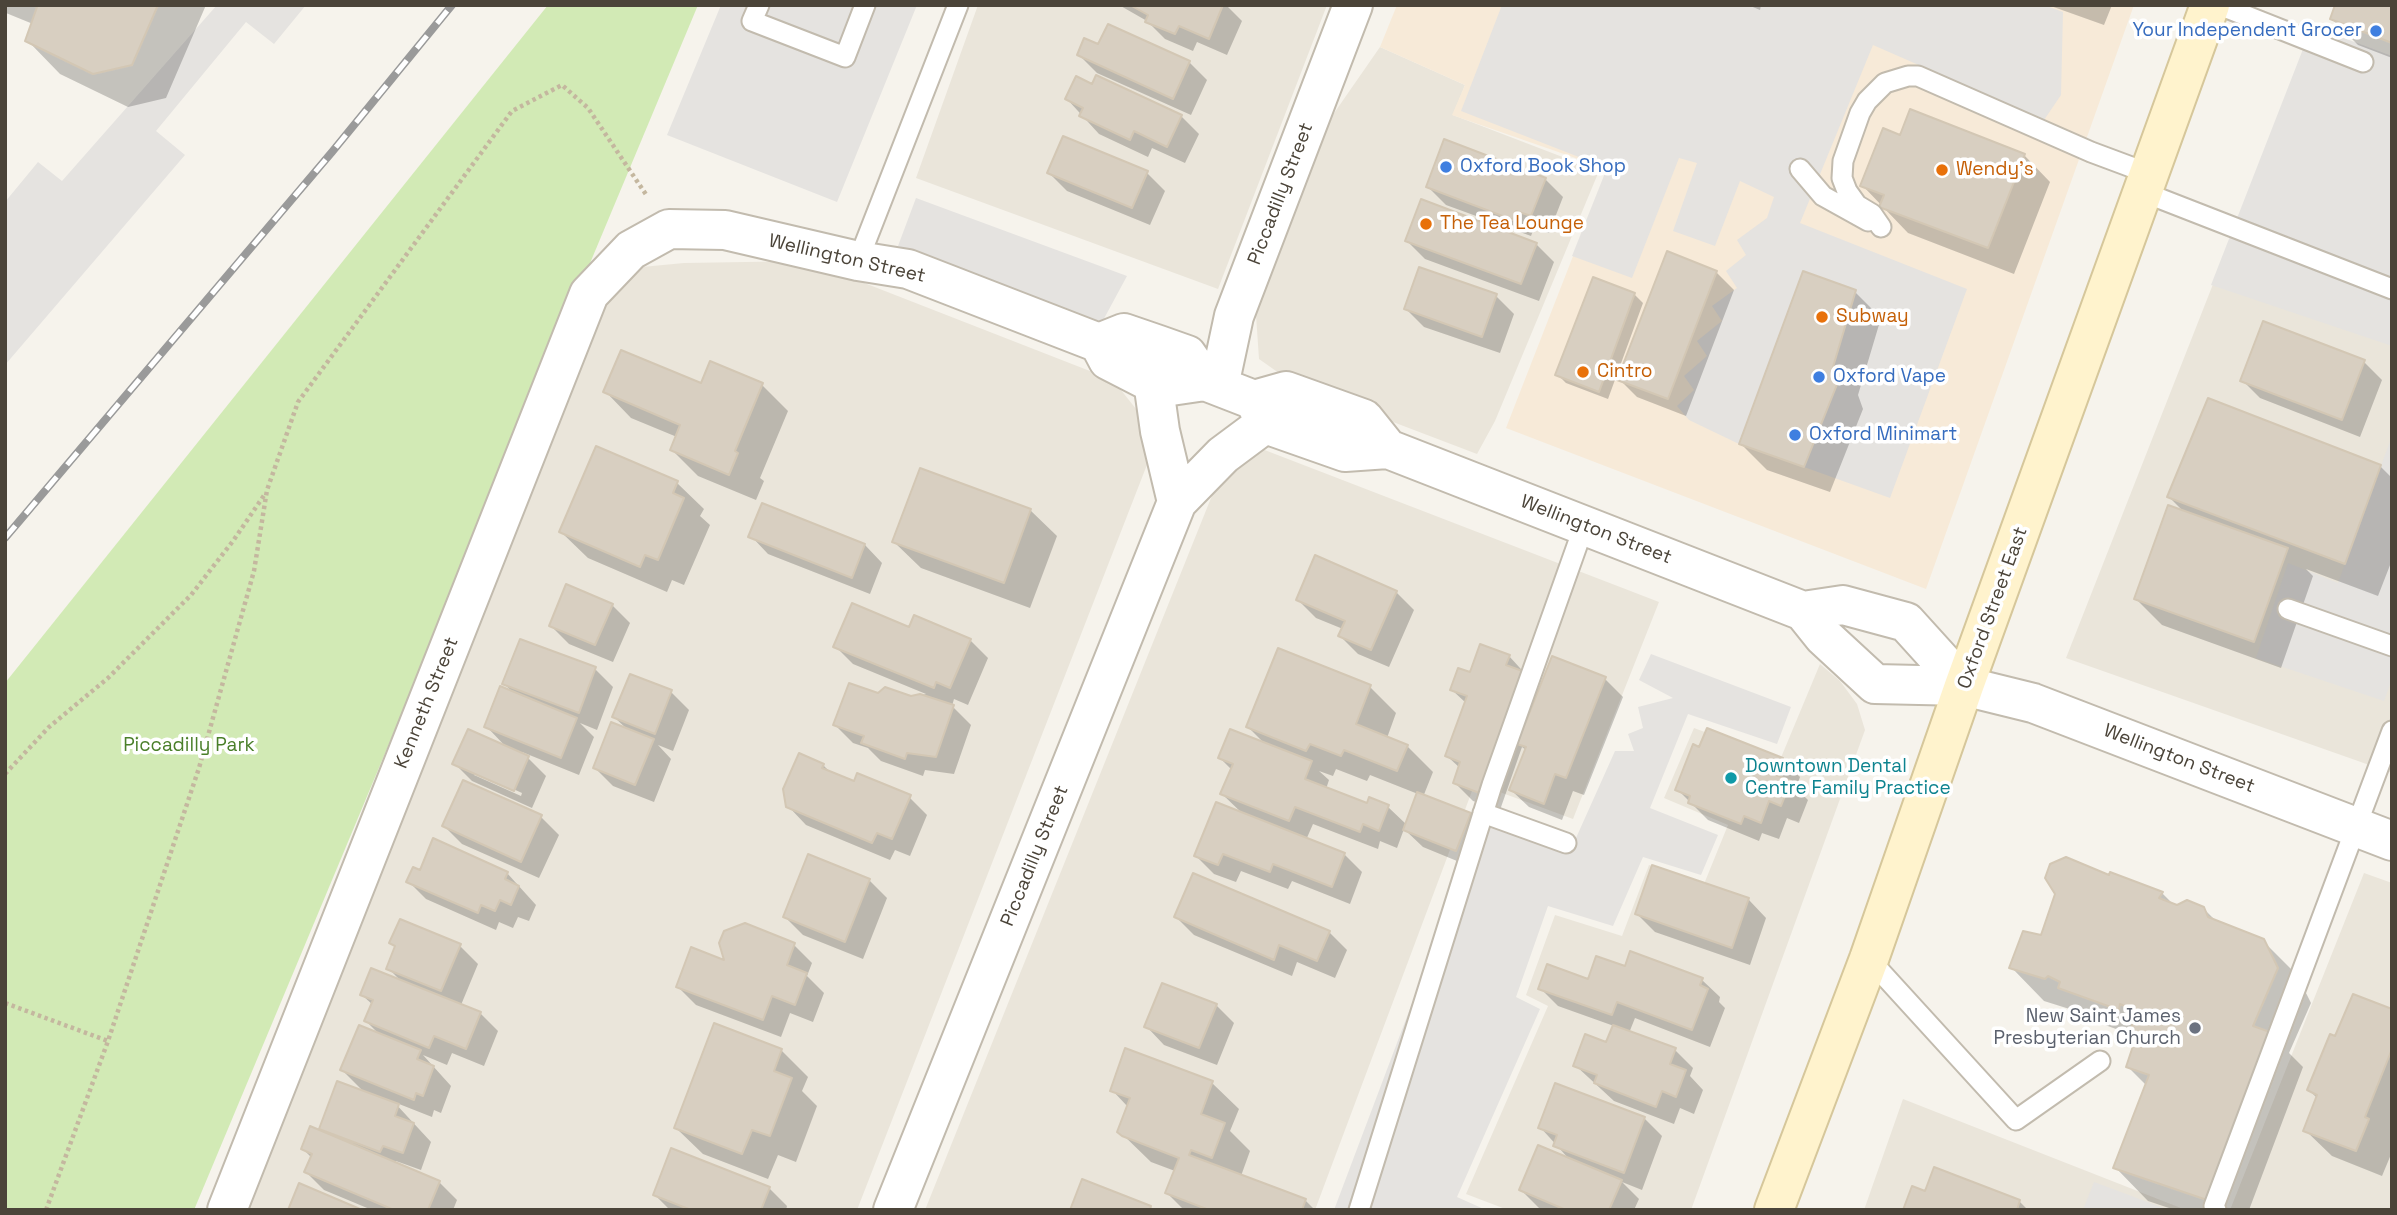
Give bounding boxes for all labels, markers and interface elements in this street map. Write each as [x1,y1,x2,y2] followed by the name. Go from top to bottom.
[2132,20,2362,42] place label: Your Independent Grocer
[2368,23,2384,39] marker: Your Independent Grocer
[1243,120,1319,268] street label: Piccadilly Street
[1460,156,1626,178] place label: Oxford Book Shop
[1438,159,1454,175] marker: Oxford Book Shop
[1956,159,2034,181] place label: Wendy's
[1934,162,1950,178] marker: Wendy's
[1440,213,1584,235] place label: The Tea Lounge
[1418,216,1434,232] marker: The Tea Lounge
[766,230,928,288] street label: Wellington Street
[1836,306,1909,328] place label: Subway
[1814,309,1830,325] marker: Subway
[1597,361,1653,383] place label: Cintro
[1575,364,1591,380] marker: Cintro
[1833,366,1946,388] place label: Oxford Vape
[1811,369,1827,385] marker: Oxford Vape
[1809,424,1957,446] place label: Oxford Minimart
[1787,427,1803,443] marker: Oxford Minimart
[1517,491,1675,569] street label: Wellington Street
[1953,524,2033,692] street label: Oxford Street East
[390,634,464,772] street label: Kenneth Street
[2100,720,2258,798] street label: Wellington Street
[123,735,255,757] park label: Piccadilly Park
[1745,756,1951,800] place label: Downtown Dental Centre Family Practice
[1723,770,1739,786] marker: Downtown Dental Centre Family Practice
[996,782,1074,930] street label: Piccadilly Street
[1994,1006,2181,1050] place label: New Saint James Presbyterian Church
[2187,1020,2203,1036] marker: New Saint James Presbyterian Church

